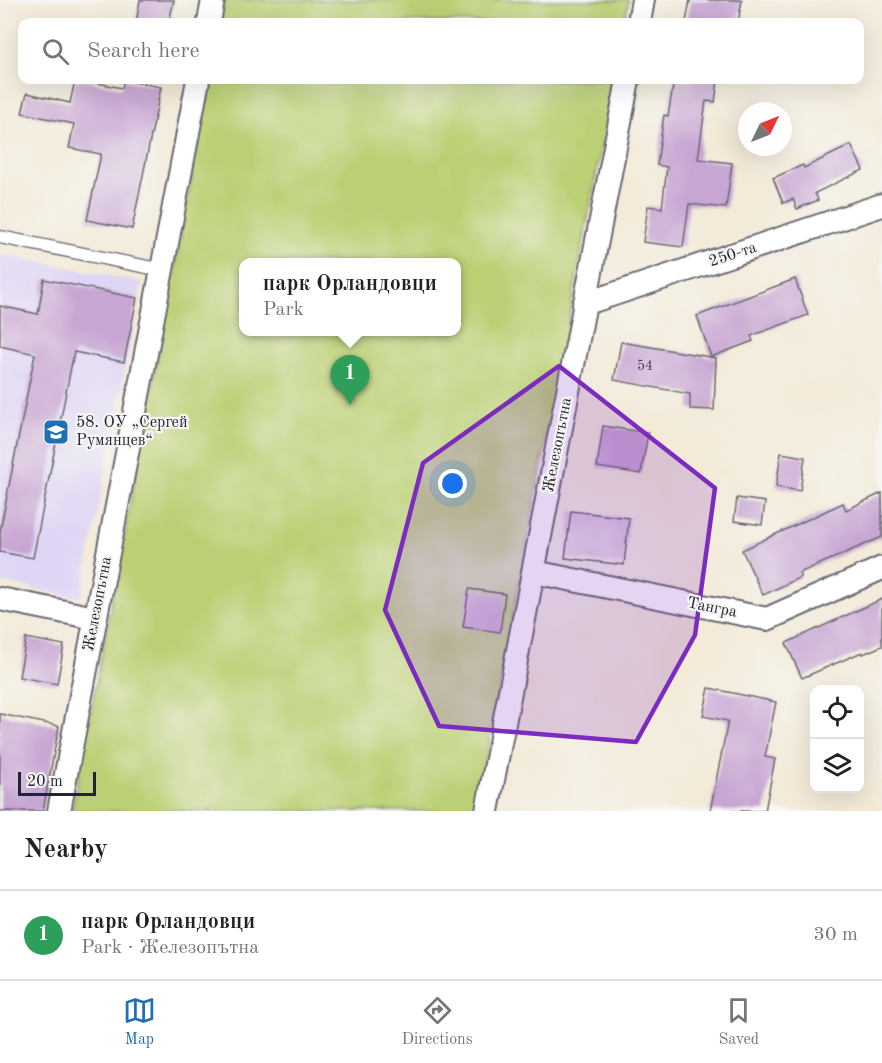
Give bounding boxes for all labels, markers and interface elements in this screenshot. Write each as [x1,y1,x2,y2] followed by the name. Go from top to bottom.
[18,18,864,84] search box
[39,35,72,68] icon: search
[87,40,200,62] text: Search here
[738,102,792,156] north arrow
[707,240,759,270] street label: 250-та
[239,258,461,336] popup
[263,273,437,295] text: парк Орландовци
[263,300,304,320] text: Park
[330,356,370,405] pin: 1
[637,359,653,373] house number: 54
[541,396,575,494] street label: Железопътна
[76,415,188,449] place label: 58. ОУ „Сергей Румянцев“
[41,417,71,447] school or university icon: 58. ОУ „Сергей Румянцев“
[438,469,467,498] your location
[81,555,115,653] street label: Железопътна
[686,595,738,621] street label: Тангра
[810,685,864,793] map controls
[810,685,864,739] button: locate
[810,739,864,793] button: layers
[18,769,96,796] scale bar
[27,774,63,790] text: 20 m
[24,837,108,863] text: Nearby
[81,911,255,933] text: парк Орландовци
[38,925,49,945] text: 1
[813,925,858,945] text: 30 m
[81,938,259,958] text: Park · Железопътна
[123,994,156,1050] tab: Map
[402,994,473,1050] tab: Directions
[718,994,759,1050] tab: Saved

